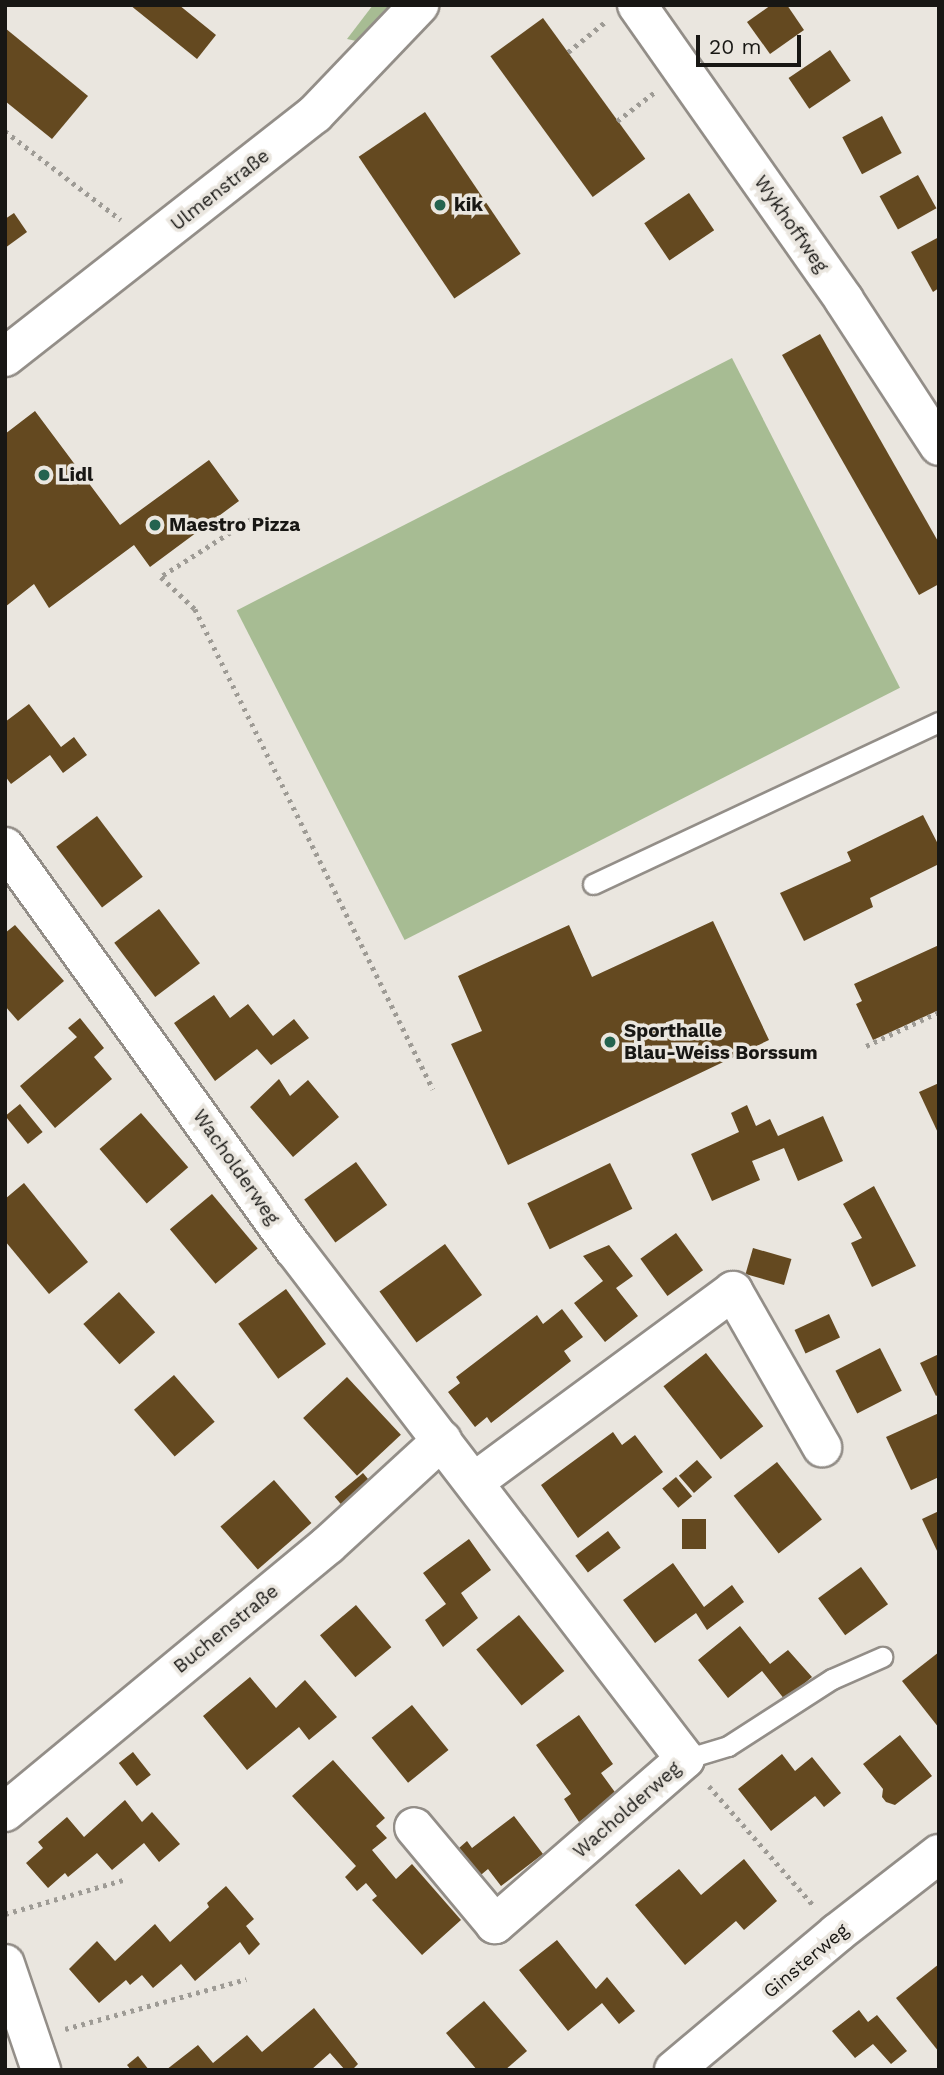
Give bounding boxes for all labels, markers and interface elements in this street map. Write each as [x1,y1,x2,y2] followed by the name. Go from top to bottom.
[699,21,804,65] scale bar
[709,34,761,59] text: 20 m
[166,144,274,236] street label: Ulmenstraße
[749,171,833,277] street label: Wykhoffweg
[454,194,483,216] place label: kik
[432,197,448,213] marker: kik
[58,464,93,486] place label: Lidl
[36,467,52,483] marker: Lidl
[169,514,300,536] place label: Maestro Pizza
[147,517,163,533] marker: Maestro Pizza
[624,1020,818,1064] place label: Sporthalle Blau-Weiss Borssum
[602,1034,618,1050] marker: Sporthalle Blau-Weiss Borssum
[188,1105,284,1229] street label: Wacholderweg
[169,1580,283,1678] street label: Buchenstraße
[569,1757,685,1863] street label: Wacholderweg
[759,1919,853,2003] street label: Ginsterweg

